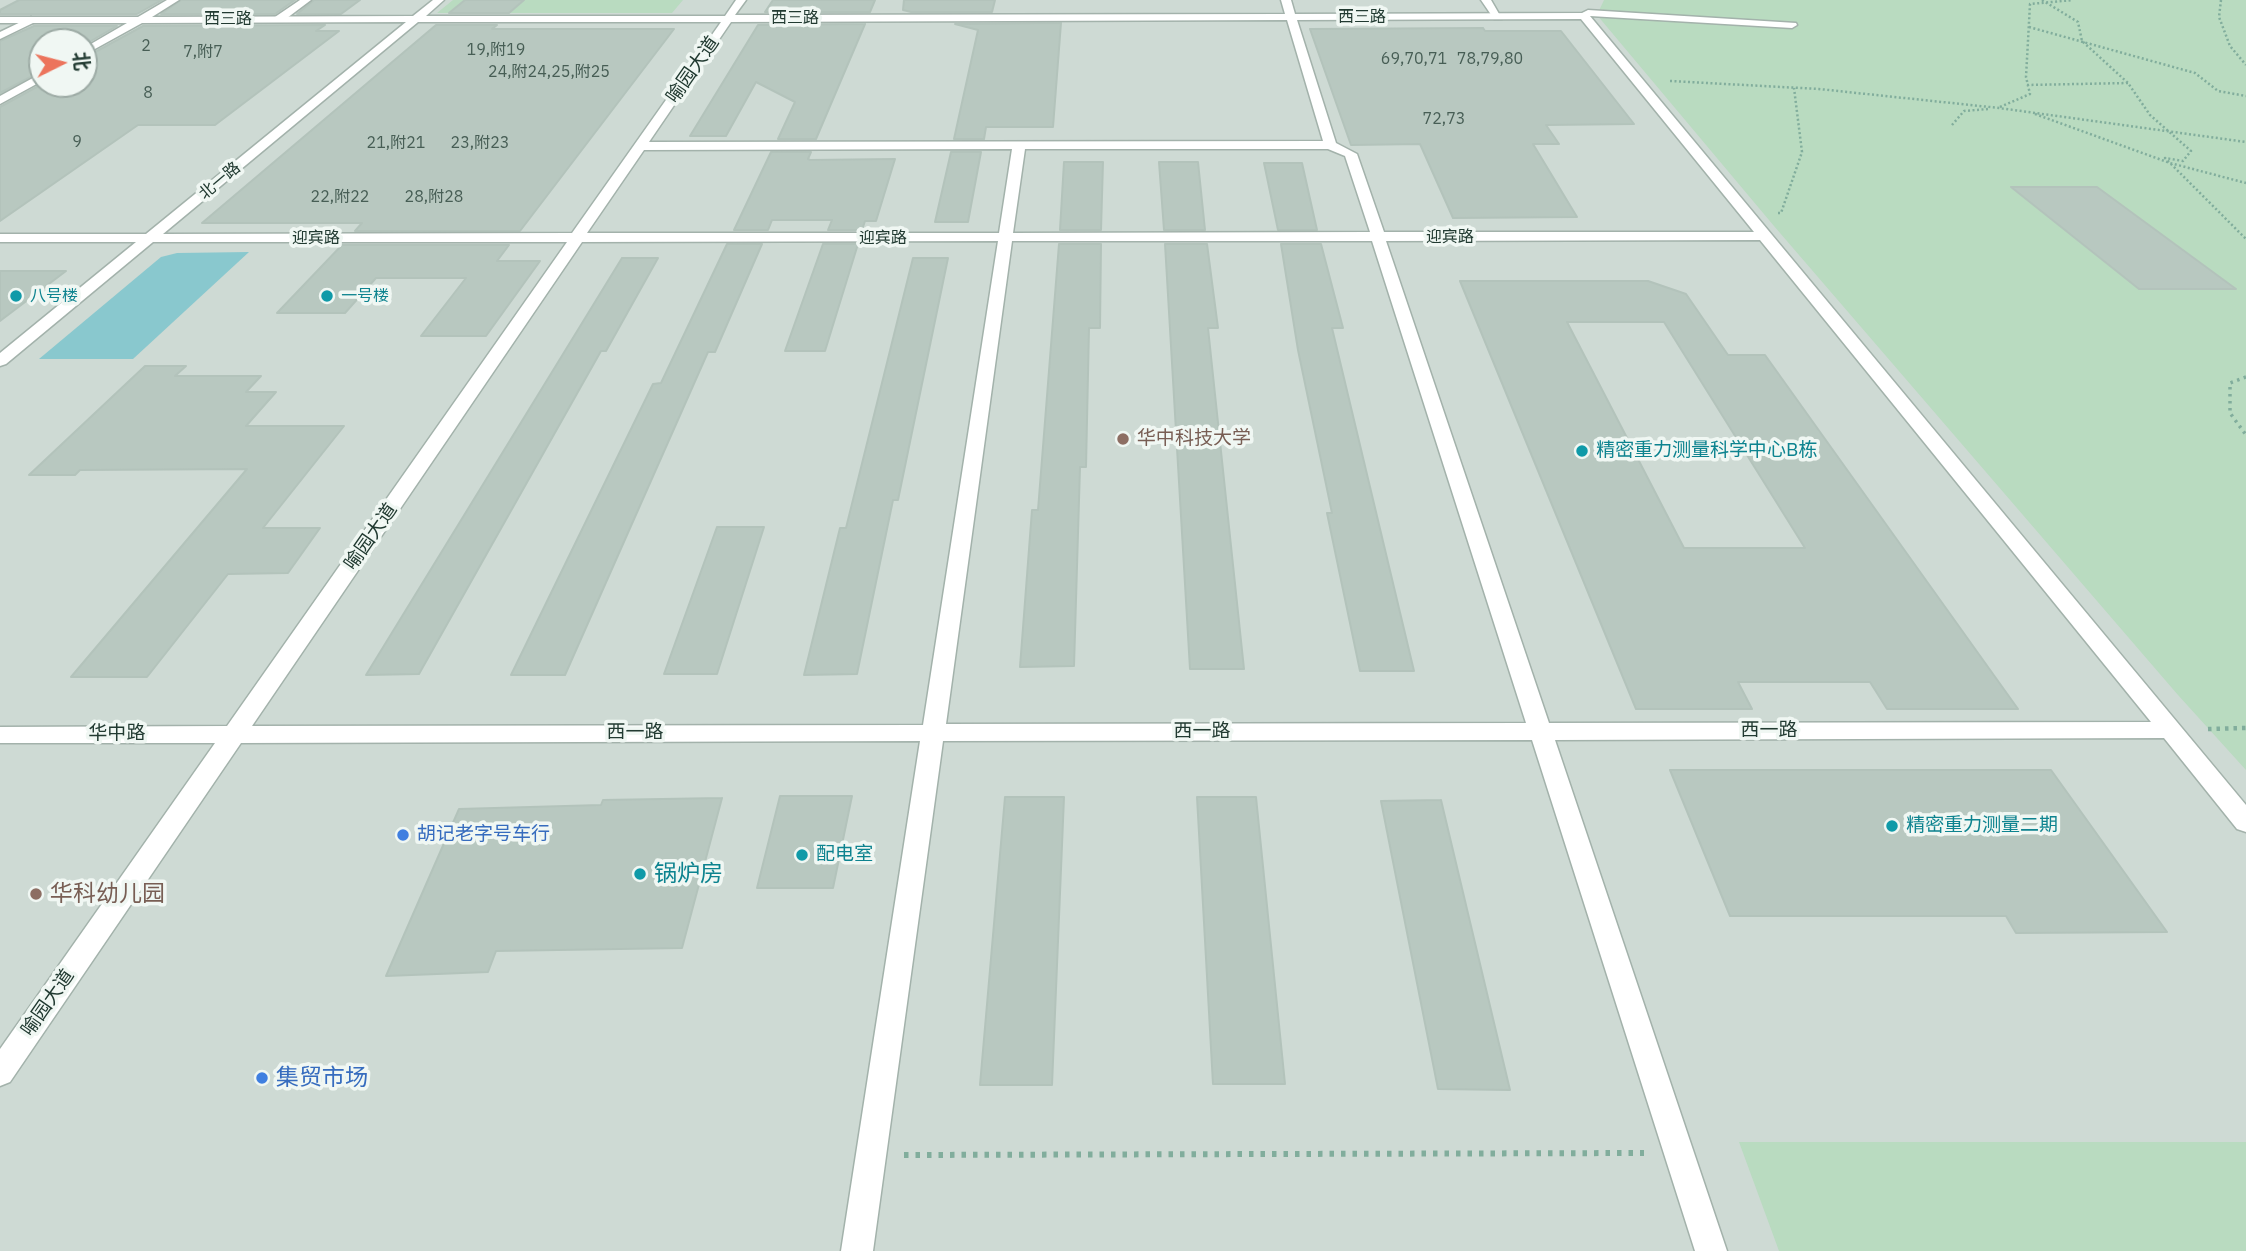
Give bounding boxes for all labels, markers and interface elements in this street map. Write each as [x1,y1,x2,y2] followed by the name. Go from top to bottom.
[1338,7,1386,27] street label: 西三路
[771,8,819,28] street label: 西三路
[204,9,252,29] street label: 西三路
[28,28,98,98] north arrow
[662,32,724,108] street label: 喻园大道
[141,36,151,56] house number: 2
[467,40,525,60] house number: 19,附19
[183,42,223,62] house number: 7,附7
[1381,49,1447,69] house number: 69,70,71
[1457,49,1523,69] house number: 78,79,80
[69,50,95,72] text: 北
[488,62,610,82] house number: 24,附24,25,附25
[143,83,153,103] house number: 8
[1423,109,1465,129] house number: 72,73
[72,132,82,152] house number: 9
[367,133,425,153] house number: 21,附21
[451,133,509,153] house number: 23,附23
[195,158,245,204] street label: 北一路
[311,187,369,207] house number: 22,附22
[405,187,463,207] house number: 28,附28
[1426,227,1474,247] street label: 迎宾路
[292,228,340,248] street label: 迎宾路
[859,228,907,248] street label: 迎宾路
[30,286,78,306] place label: 八号楼
[341,286,389,306] place label: 一号楼
[8,288,24,304] marker: 八号楼
[319,288,335,304] marker: 一号楼
[1137,428,1251,450] place label: 华中科技大学
[1115,431,1131,447] marker: 华中科技大学
[1596,440,1817,462] place label: 精密重力测量科学中心B栋
[1574,443,1590,459] marker: 精密重力测量科学中心B栋
[340,499,402,575] street label: 喻园大道
[1741,720,1797,742] street label: 西一路
[1174,721,1230,743] street label: 西一路
[607,722,663,744] street label: 西一路
[89,723,145,745] street label: 华中路
[1906,815,2058,837] place label: 精密重力测量二期
[1884,818,1900,834] marker: 精密重力测量二期
[417,824,550,846] place label: 胡记老字号车行
[395,827,411,843] marker: 胡记老字号车行
[816,844,873,866] place label: 配电室
[794,847,810,863] marker: 配电室
[654,860,723,888] place label: 锅炉房
[632,866,648,882] marker: 锅炉房
[50,880,165,908] place label: 华科幼儿园
[28,886,44,902] marker: 华科幼儿园
[17,965,79,1041] street label: 喻园大道
[276,1064,368,1092] place label: 集贸市场
[254,1070,270,1086] marker: 集贸市场

